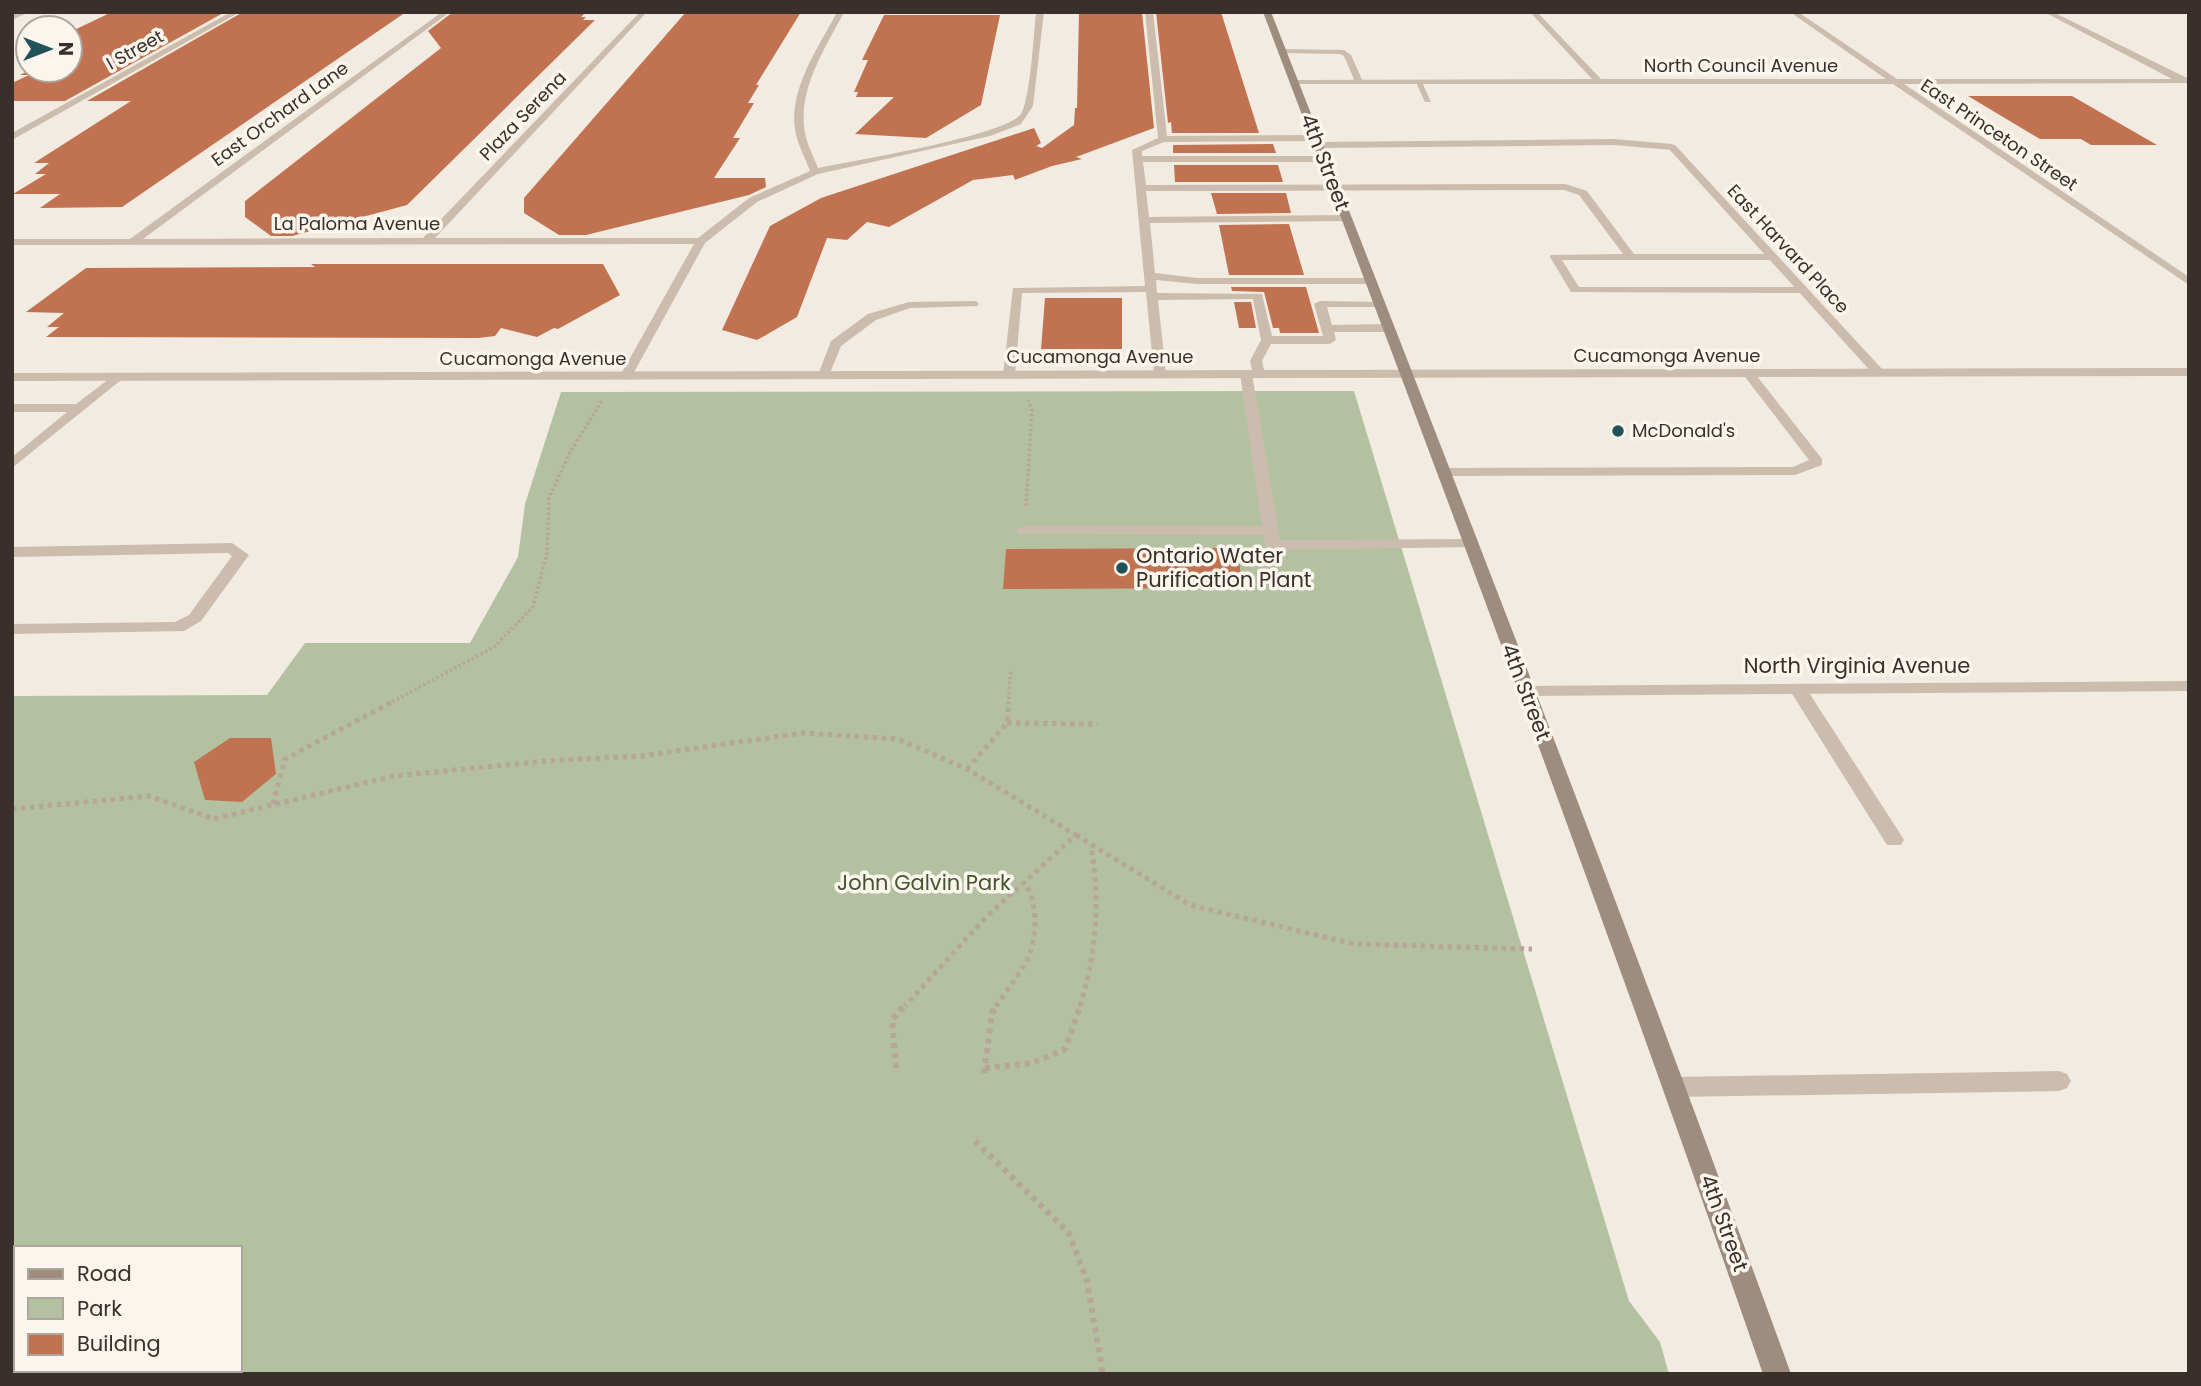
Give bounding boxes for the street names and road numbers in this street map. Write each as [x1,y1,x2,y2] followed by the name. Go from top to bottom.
[102,24,168,76] street label: I Street
[1644,53,1838,78] street label: North Council Avenue
[206,55,353,172] street label: East Orchard Lane
[474,65,572,166] street label: Plaza Serena
[1916,73,2083,197] street label: East Princeton Street
[1294,109,1357,214] street label: 4th Street
[1722,178,1855,319] street label: East Harvard Place
[274,211,440,236] street label: La Paloma Avenue
[1574,343,1760,368] street label: Cucamonga Avenue
[1007,344,1193,369] street label: Cucamonga Avenue
[440,346,626,371] street label: Cucamonga Avenue
[1495,639,1558,744] street label: 4th Street
[1744,651,1970,680] street label: North Virginia Avenue
[1694,1170,1755,1275] street label: 4th Street

